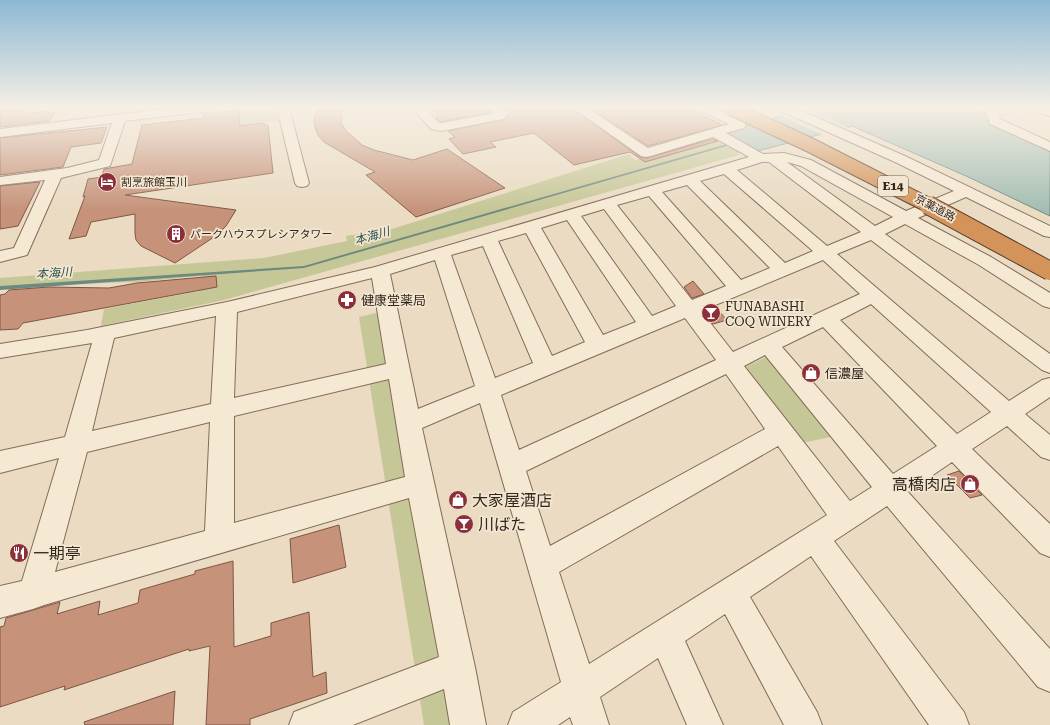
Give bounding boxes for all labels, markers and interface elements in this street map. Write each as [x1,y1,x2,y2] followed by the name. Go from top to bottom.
[96,171,118,193] hotel icon: 割烹旅館玉川
[121,176,187,189] place label: 割烹旅館玉川
[878,176,908,196] road number: E14
[913,192,957,224] street label: 京葉道路
[165,223,187,245] building icon: パークハウスプレシアタワー
[353,224,393,248] water label: 本海川
[190,228,332,241] place label: パークハウスプレシアタワー
[36,265,74,281] water label: 本海川
[336,289,358,311] pharmacy icon: 健康堂薬局
[361,293,426,308] place label: 健康堂薬局
[725,299,813,329] place label: FUNABASHI COQ WINERY
[700,302,722,324] bar icon: FUNABASHI COQ WINERY
[800,362,822,384] shop icon: 信濃屋
[825,366,864,381] place label: 信濃屋
[959,473,981,495] shop icon: 高橋肉店
[892,475,956,494] place label: 高橋肉店
[447,489,469,511] shop icon: 大家屋酒店
[472,491,552,510] place label: 大家屋酒店
[453,513,475,535] bar icon: 川ばた
[478,515,526,534] place label: 川ばた
[8,542,30,564] restaurant icon: 一期亭
[33,544,81,563] place label: 一期亭

